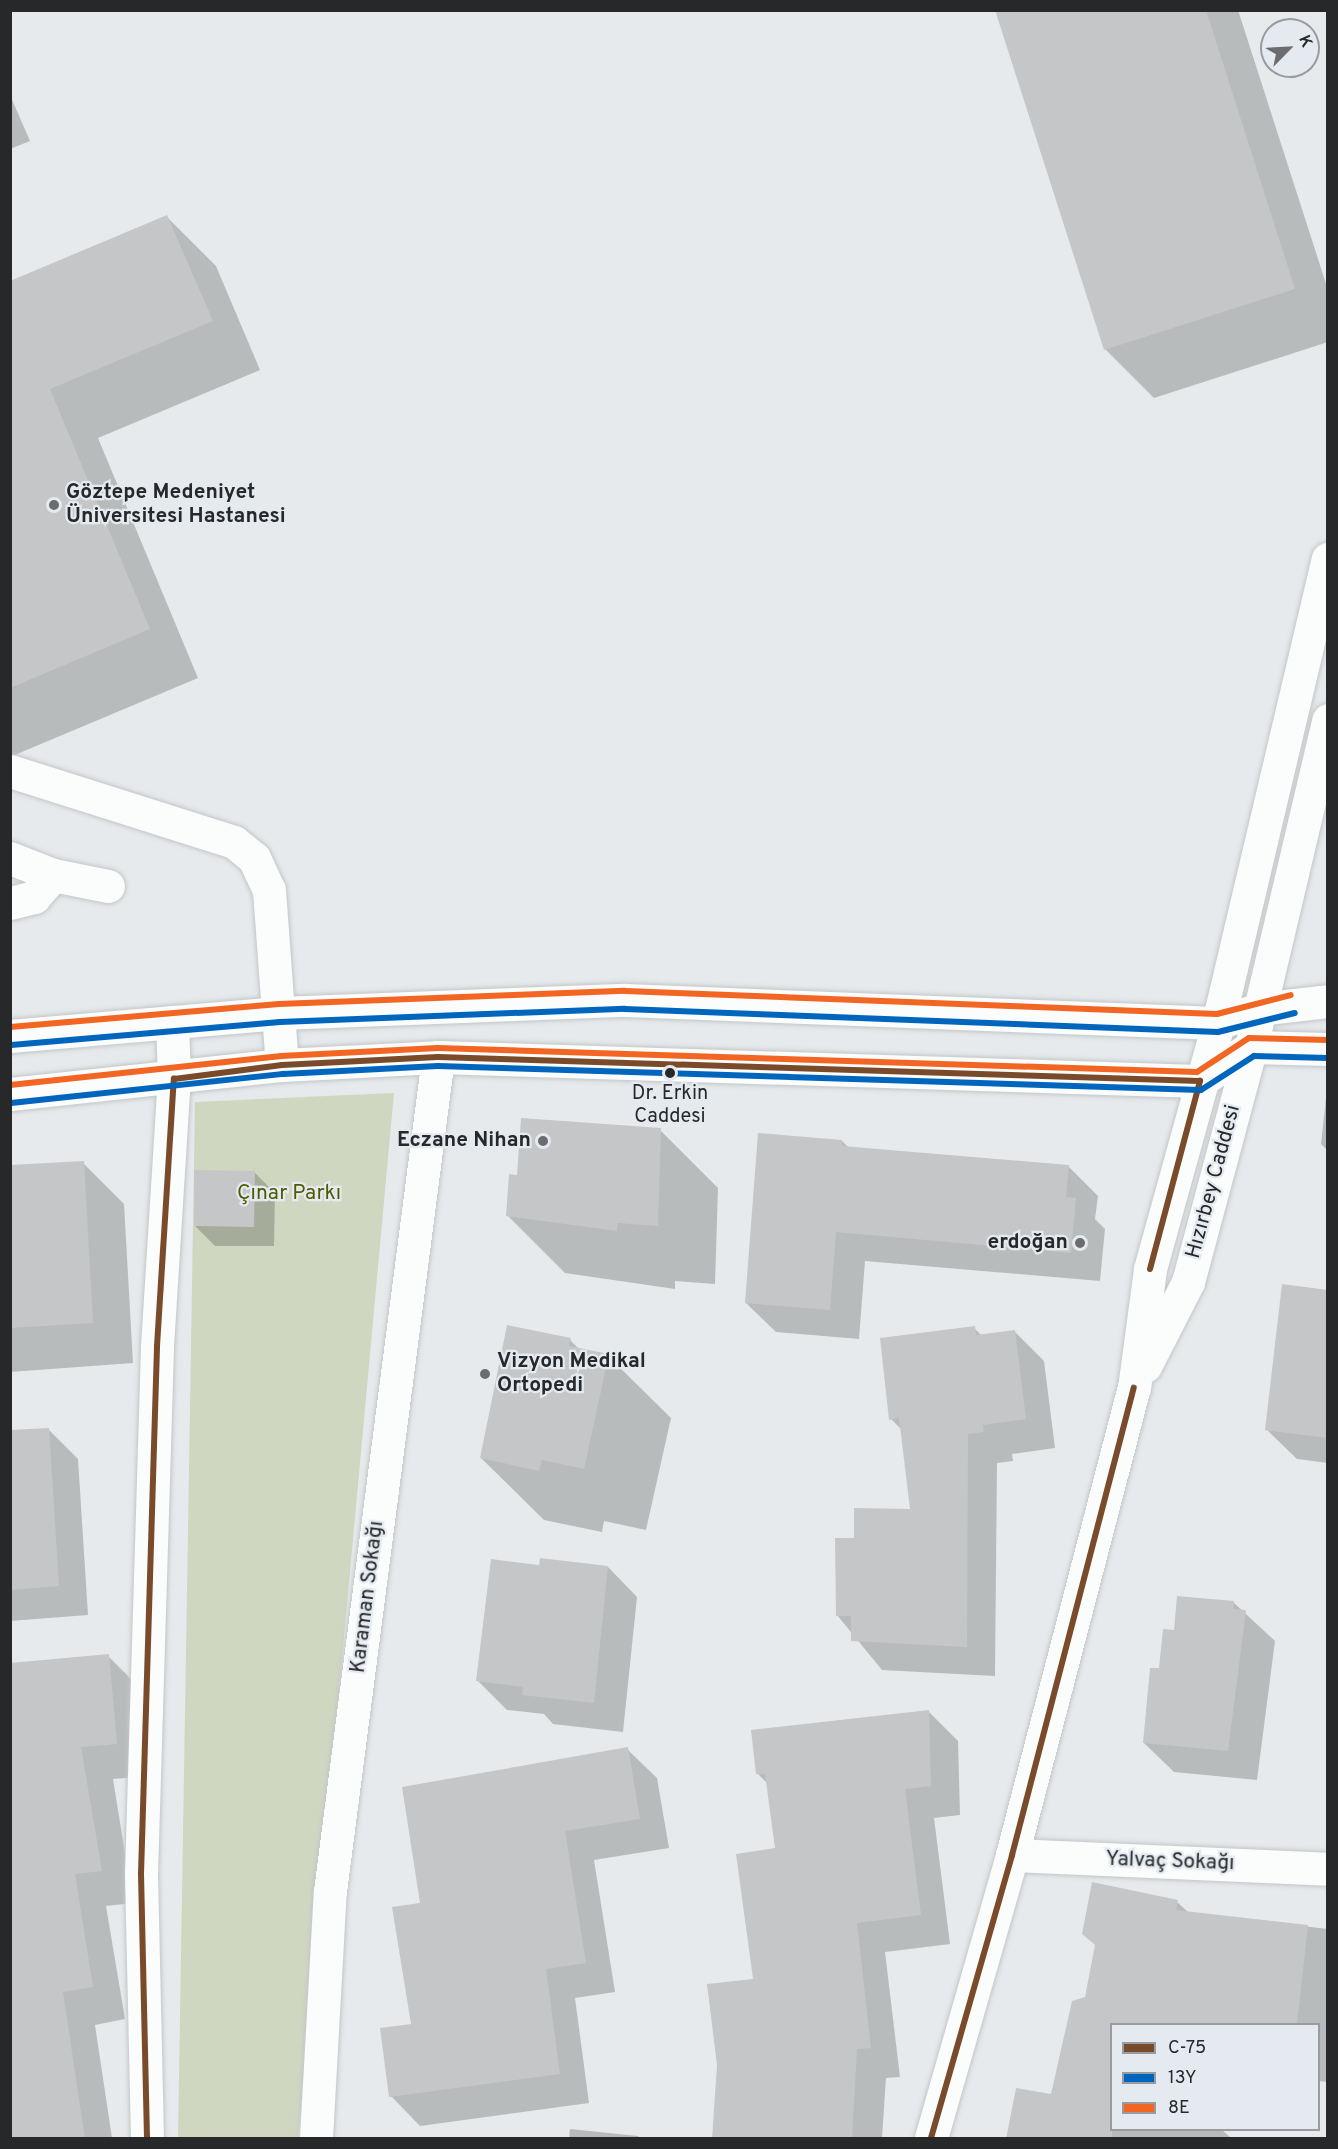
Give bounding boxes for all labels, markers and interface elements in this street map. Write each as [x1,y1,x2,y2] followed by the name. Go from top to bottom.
[1260,18,1320,78] north arrow
[1293,32,1316,51] text: K
[66,480,286,530] place label: Göztepe Medeniyet Üniversitesi Hastanesi
[47,498,61,512] marker: Göztepe Medeniyet Üniversitesi Hastanesi
[664,1067,676,1079] marker: Dr. Erkin Caddesi
[632,1082,708,1129] place label: Dr. Erkin Caddesi
[1181,1102,1247,1262] street label: Hızırbey Caddesi
[397,1128,531,1154] place label: Eczane Nihan
[536,1134,550,1148] marker: Eczane Nihan
[237,1181,341,1207] park label: Çınar Parkı
[987,1230,1068,1256] place label: erdoğan
[1073,1236,1087,1250] marker: erdoğan
[497,1349,646,1399] place label: Vizyon Medikal Ortopedi
[478,1367,492,1381] marker: Vizyon Medikal Ortopedi
[346,1519,390,1675] street label: Karaman Sokağı
[1105,1847,1235,1877] street label: Yalvaç Sokağı
[1110,2023,1320,2131] legend
[1168,2037,1206,2060] text: C-75
[1168,2067,1197,2090] text: 13Y
[1168,2097,1190,2120] text: 8E

